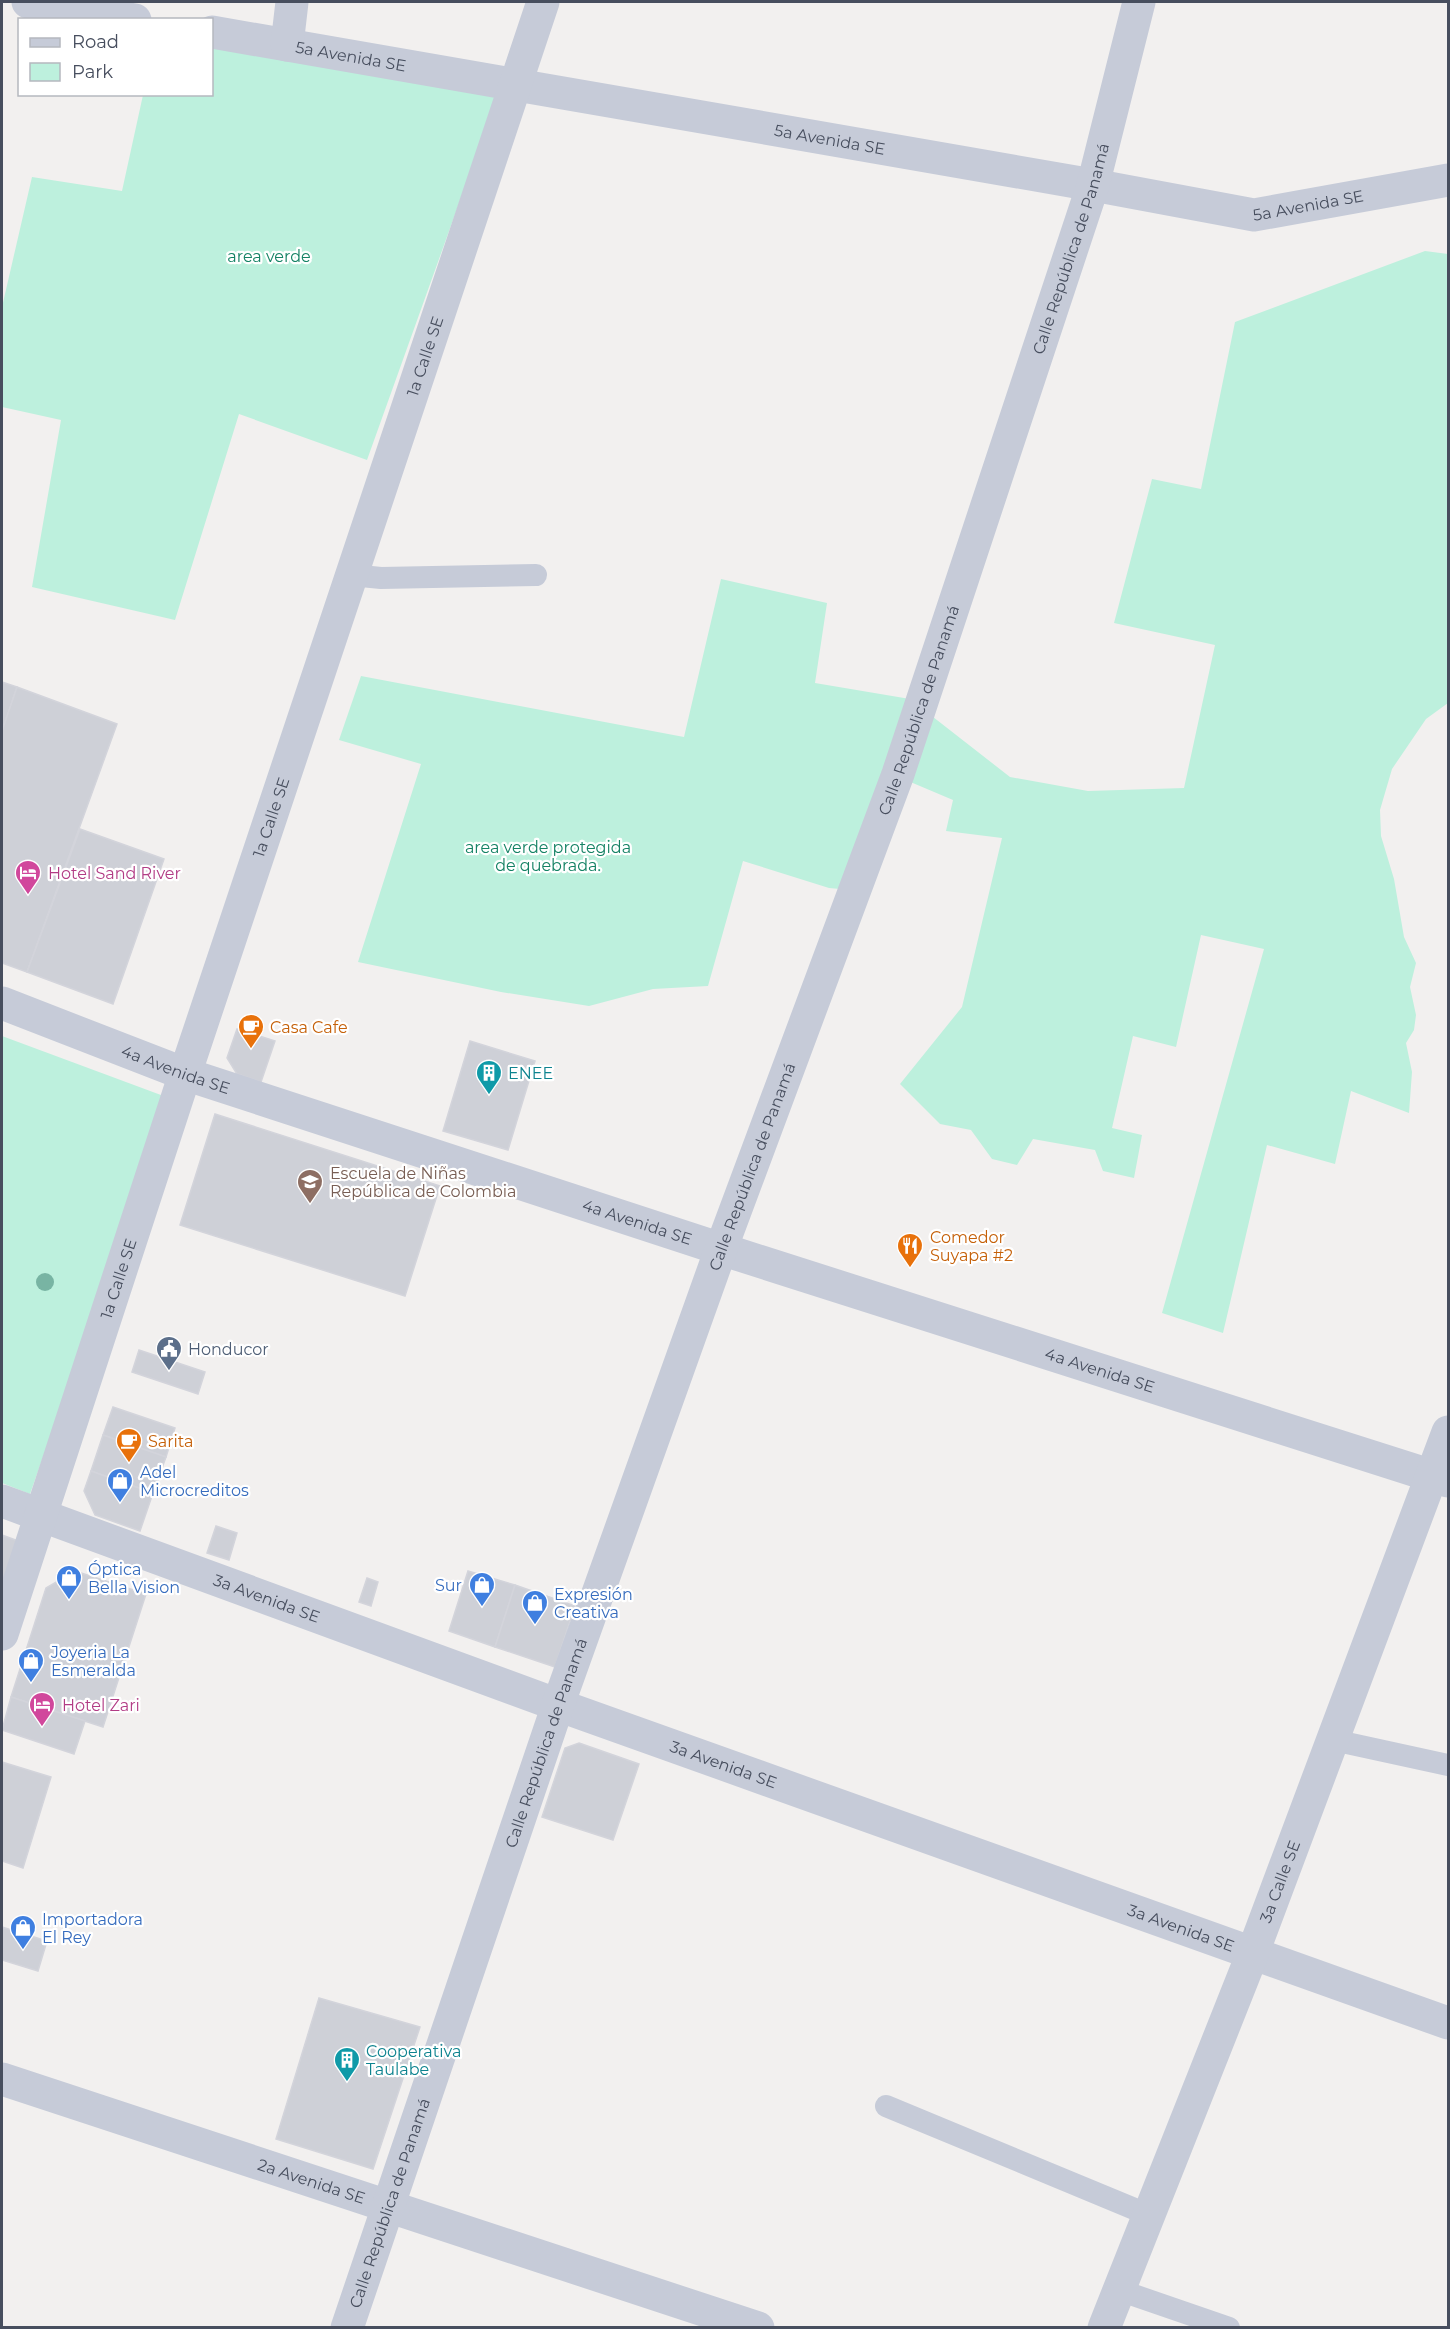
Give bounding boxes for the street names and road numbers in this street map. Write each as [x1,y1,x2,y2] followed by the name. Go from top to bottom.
[294,38,408,76] street label: 5a Avenida SE
[773,121,887,159] street label: 5a Avenida SE
[1029,141,1113,357] street label: Calle República de Panamá
[1251,186,1365,225] street label: 5a Avenida SE
[403,314,447,399] street label: 1a Calle SE
[875,603,963,818] street label: Calle República de Panamá
[249,775,293,860] street label: 1a Calle SE
[119,1041,232,1098] street label: 4a Avenida SE
[705,1060,800,1273] street label: Calle República de Panamá
[580,1195,694,1249] street label: 4a Avenida SE
[97,1236,141,1321] street label: 1a Calle SE
[1043,1344,1157,1397] street label: 4a Avenida SE
[211,1570,322,1627] street label: 3a Avenida SE
[501,1636,591,1850] street label: Calle República de Panamá
[667,1737,779,1792] street label: 3a Avenida SE
[1256,1838,1304,1925] street label: 3a Calle SE
[1125,1900,1237,1956] street label: 3a Avenida SE
[345,2096,434,2311] street label: Calle República de Panamá
[255,2155,368,2208] street label: 2a Avenida SE

